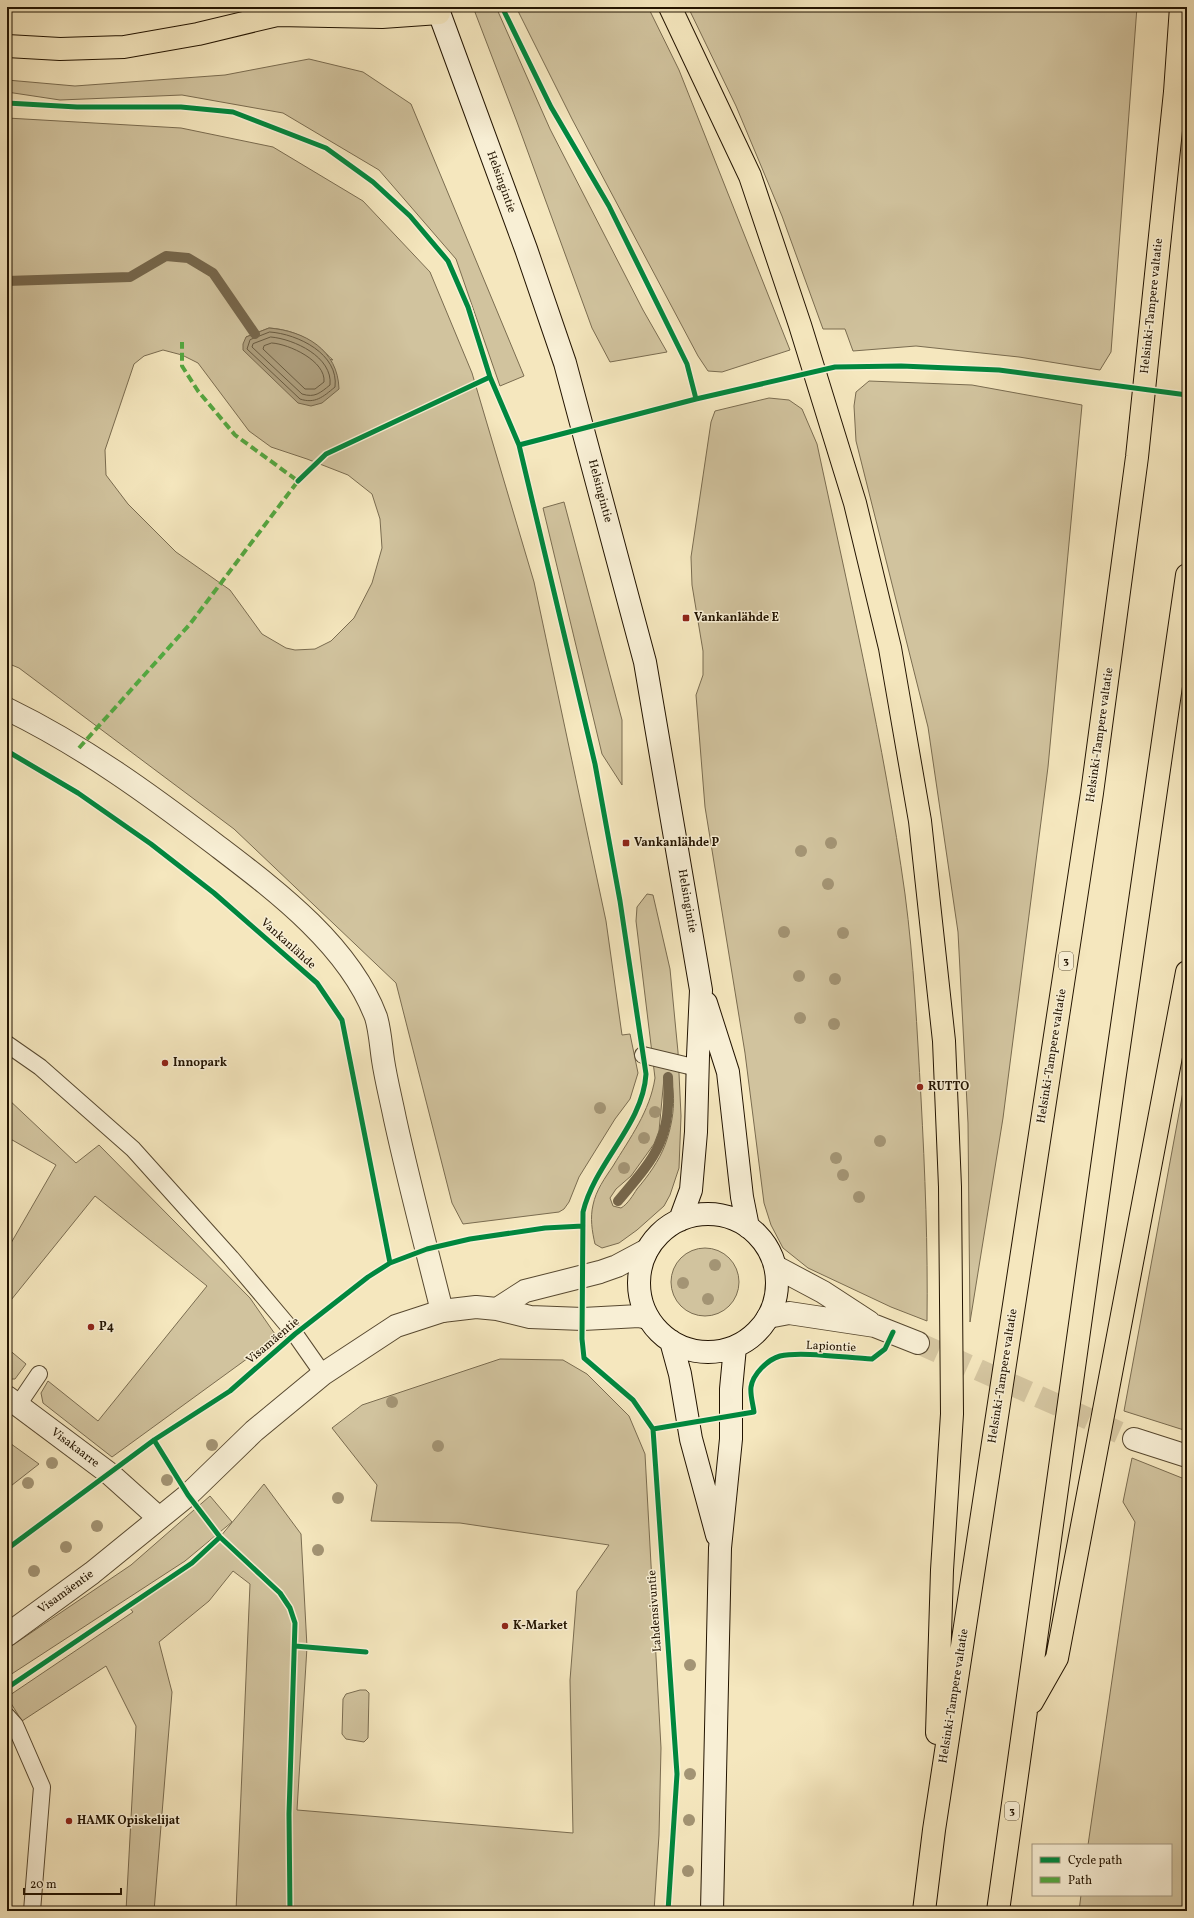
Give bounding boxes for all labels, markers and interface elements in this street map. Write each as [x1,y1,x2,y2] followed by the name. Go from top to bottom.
[482,149,520,215] street label: Helsingintie
[1137,237,1167,375] street label: Helsinki-Tampere valtatie
[584,458,616,525] street label: Helsingintie
[694,610,780,626] place label: Vankanlähde E
[681,613,691,623] marker: Vankanlähde E
[1083,666,1117,803] street label: Helsinki-Tampere valtatie
[634,835,720,851] place label: Vankanlähde P
[621,838,631,848] marker: Vankanlähde P
[674,868,701,935] street label: Helsingintie
[257,915,319,973] street label: Vankanlähde
[1059,952,1073,970] road number: 3
[1033,987,1071,1124] street label: Helsinki-Tampere valtatie
[173,1055,228,1071] place label: Innopark
[160,1058,170,1068] marker: Innopark
[928,1079,969,1095] place label: RUTTO
[915,1082,925,1092] marker: RUTTO
[984,1307,1022,1444] street label: Helsinki-Tampere valtatie
[243,1314,303,1368] street label: Visamäentie
[99,1319,114,1335] place label: P4
[86,1322,96,1332] marker: P4
[805,1338,857,1356] street label: Lapiontie
[48,1425,103,1472] street label: Visakaarre
[35,1566,97,1618] street label: Visamäentie
[644,1569,666,1652] street label: Lahdensivuntie
[513,1618,568,1634] place label: K-Market
[500,1621,510,1631] marker: K-Market
[935,1627,973,1764] street label: Helsinki-Tampere valtatie
[1005,1802,1019,1820] road number: 3
[77,1813,180,1829] place label: HAMK Opiskelijat
[64,1816,74,1826] marker: HAMK Opiskelijat
[1032,1844,1172,1896] legend
[1068,1853,1123,1869] text: Cycle path
[24,1870,121,1896] scale bar
[1068,1873,1092,1889] text: Path
[30,1877,57,1893] text: 20 m

